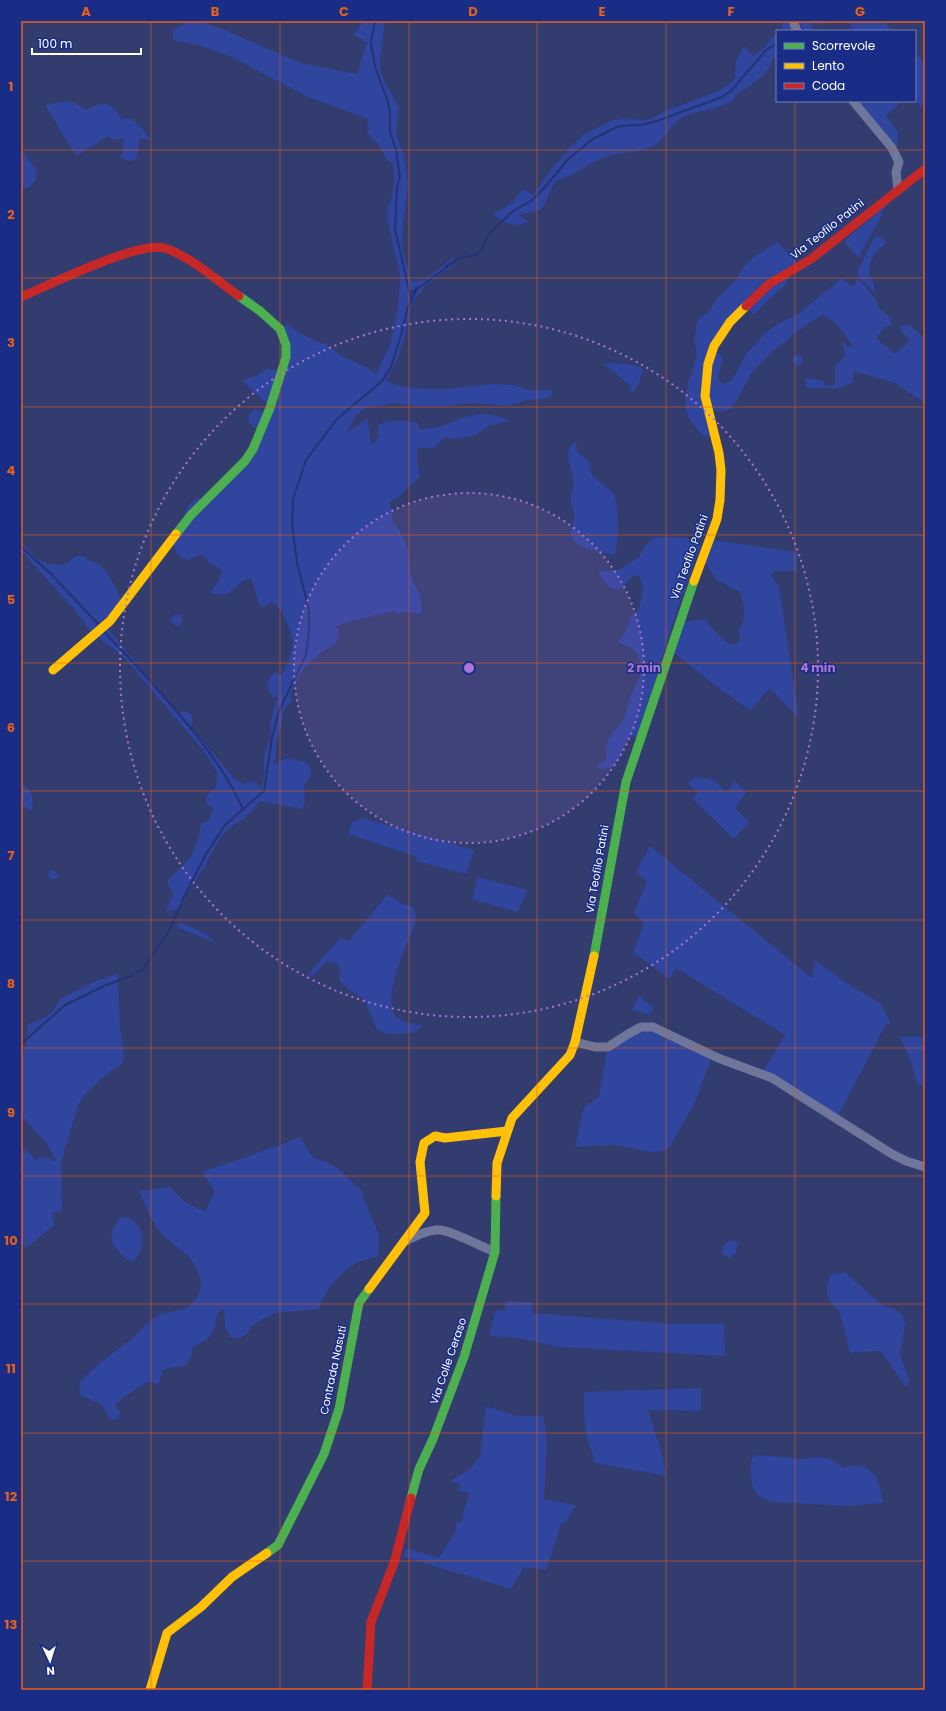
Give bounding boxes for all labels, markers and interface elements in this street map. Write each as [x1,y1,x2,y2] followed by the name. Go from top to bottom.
[81,2,91,21] text: A
[211,2,220,21] text: B
[339,2,349,21] text: C
[468,2,478,21] text: D
[598,2,606,21] text: E
[727,2,735,21] text: F
[855,2,865,21] text: G
[32,30,141,56] scale bar
[776,30,916,102] legend
[38,35,72,52] text: 100 m
[812,37,875,54] text: Scorrevole
[812,57,845,74] text: Lento
[9,77,13,96] text: 1
[812,77,845,94] text: Coda
[787,195,867,263] street label: Via Teofilo Patini
[7,205,15,224] text: 2
[7,333,15,352] text: 3
[7,461,16,480] text: 4
[666,512,712,602] street label: Via Teofilo Patini
[7,590,15,609] text: 5
[627,659,661,676] text: 2 min
[800,659,836,676] text: 4 min
[462,661,476,675] centre of rings
[7,718,15,737] text: 6
[581,823,613,915] street label: Via Teofilo Patini
[8,846,15,865] text: 7
[7,974,15,993] text: 8
[7,1103,15,1122] text: 9
[4,1231,18,1250] text: 10
[426,1315,470,1407] street label: Via Colle Ceraso
[316,1324,350,1416] street label: Contrada Nasuti
[6,1359,16,1378] text: 11
[5,1487,18,1506] text: 12
[5,1615,18,1634] text: 13
[30,1641,70,1681] north arrow
[46,1663,55,1679] text: N

